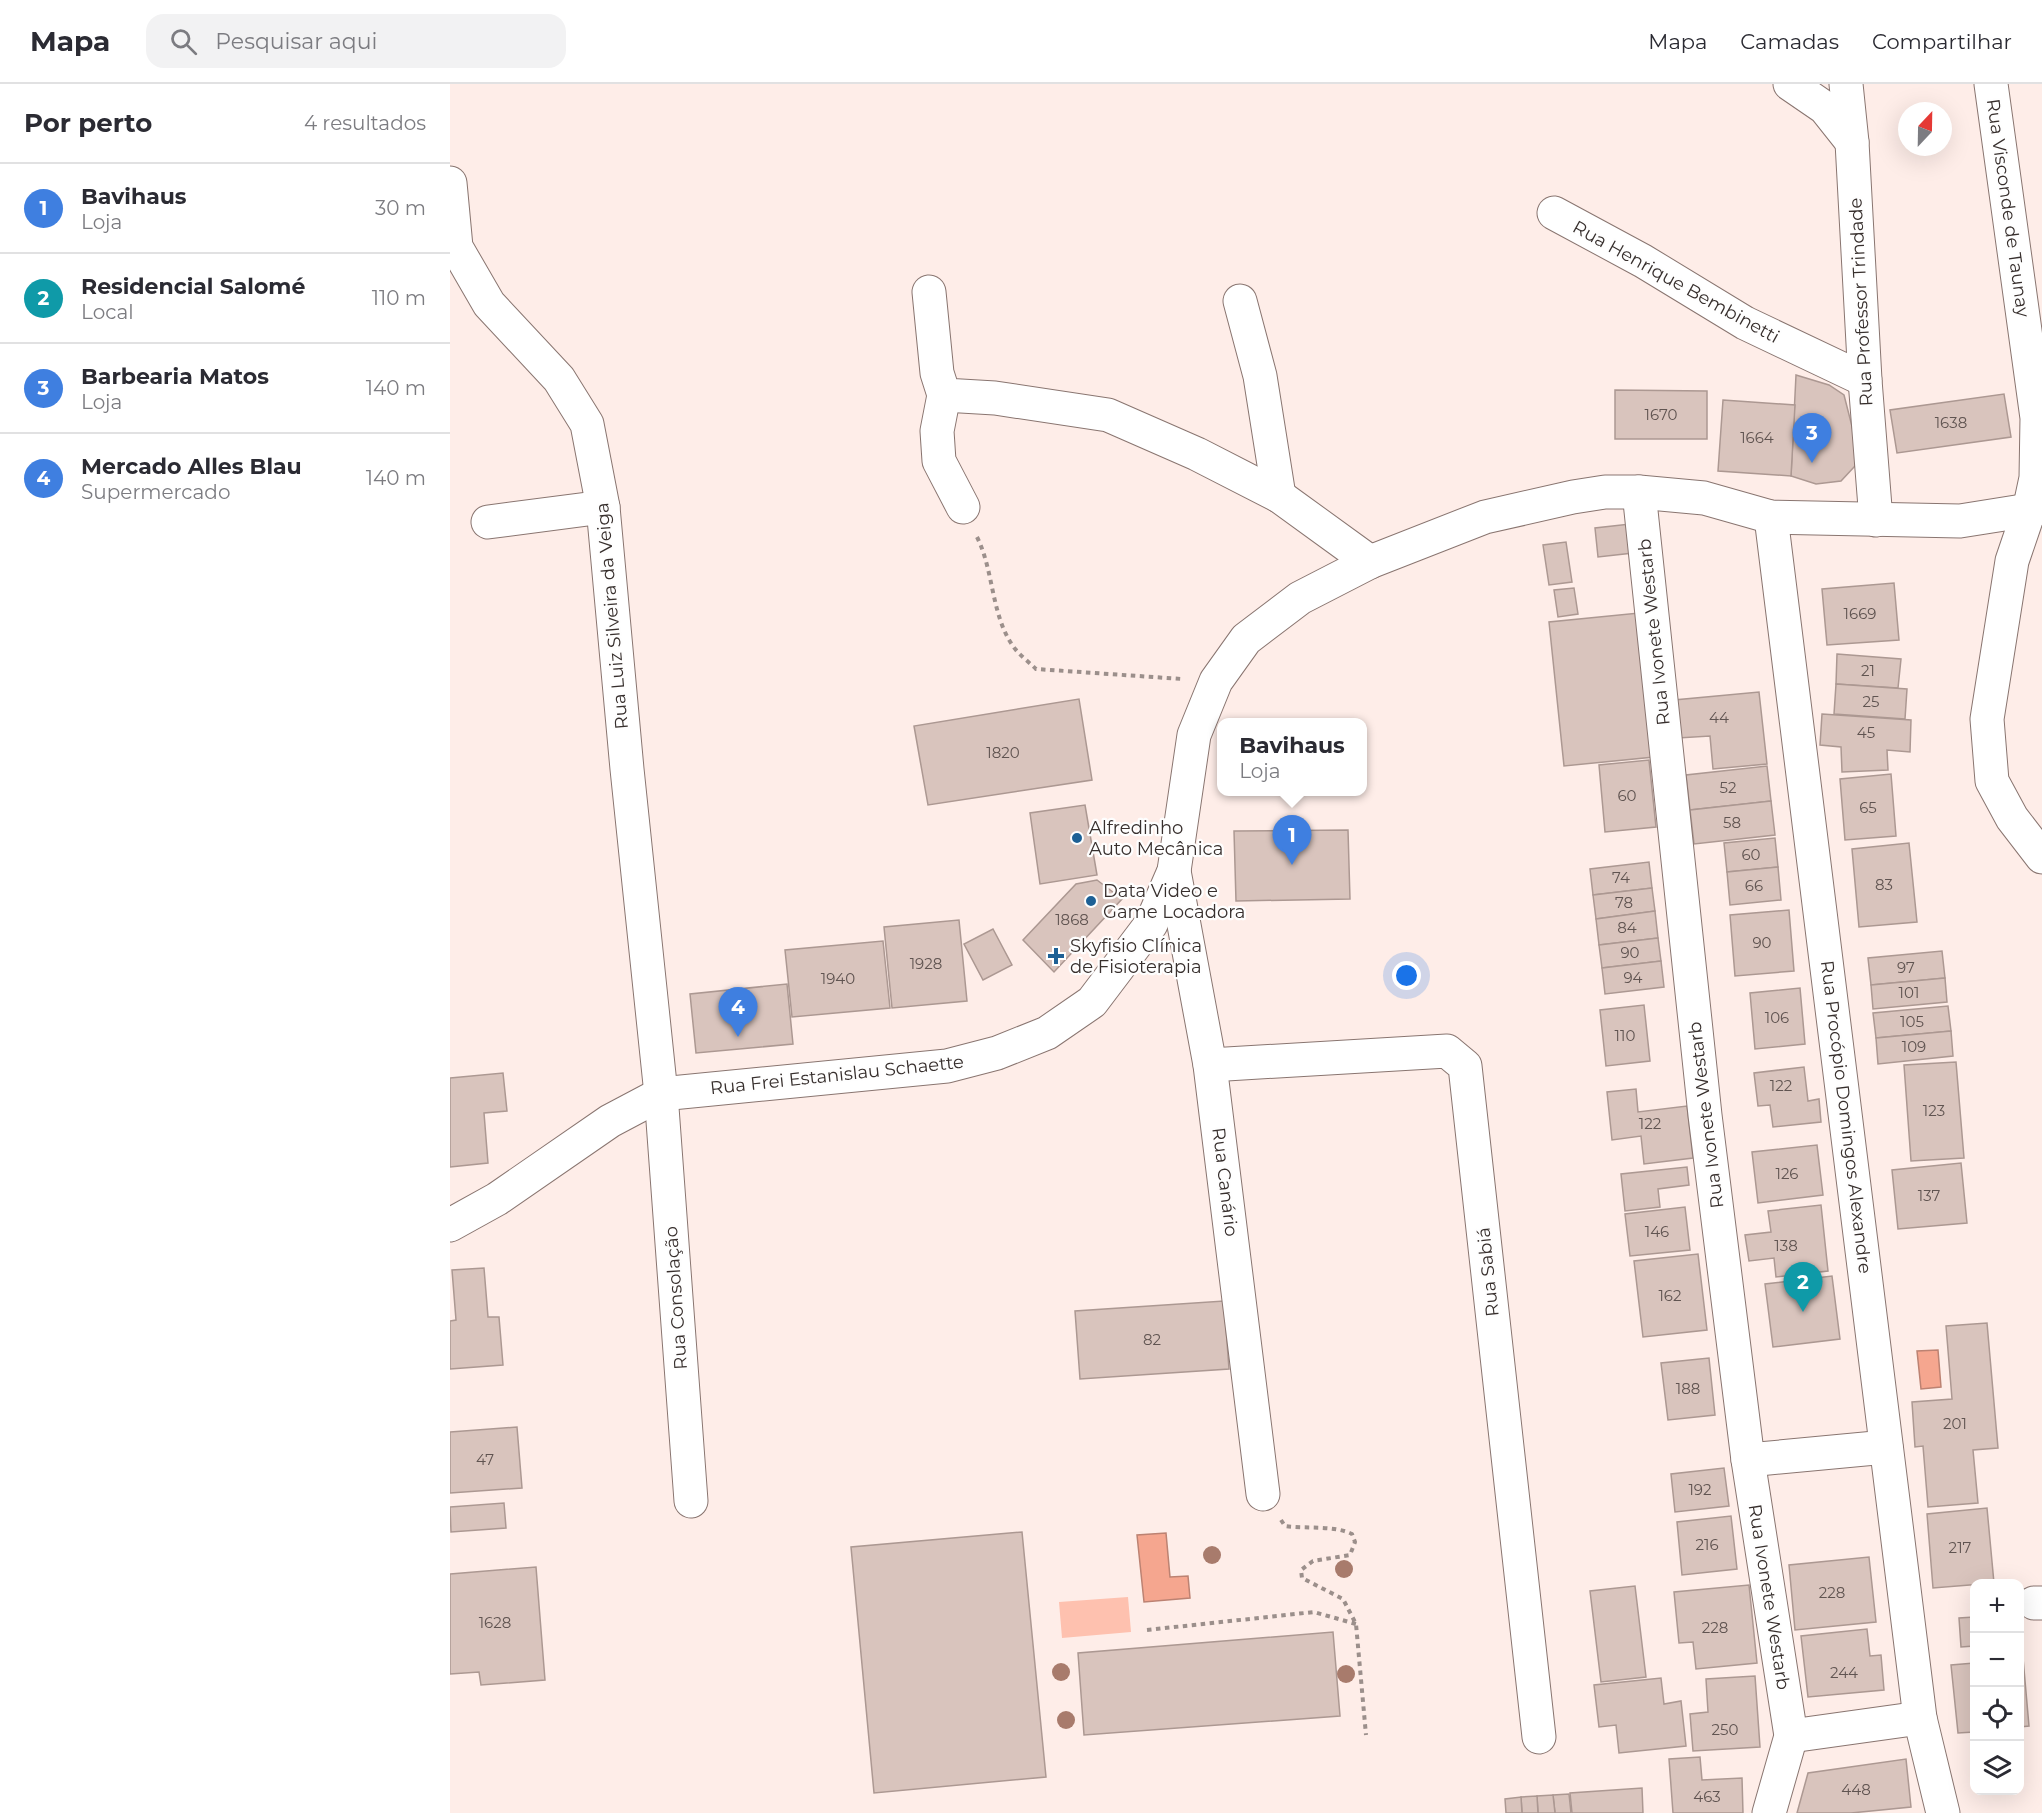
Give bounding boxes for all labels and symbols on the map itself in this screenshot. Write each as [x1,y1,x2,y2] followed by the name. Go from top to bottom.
[1982,98,2034,319] street label: Rua Visconde de Taunay
[1898,102,1952,156] north arrow
[1845,197,1877,407] street label: Rua Professor Trindade
[1569,216,1783,348] street label: Rua Henrique Bembinetti
[1645,405,1678,424] house number: 1670
[1935,413,1967,432] house number: 1638
[1792,414,1832,463] pin: 3
[1740,428,1774,447] house number: 1664
[591,502,633,730] street label: Rua Luiz Silveira da Veiga
[1633,537,1675,727] street label: Rua Ivonete Westarb
[1844,604,1876,623] house number: 1669
[1861,661,1875,680] house number: 21
[1862,692,1880,711] house number: 25
[1709,708,1729,727] house number: 44
[1857,723,1875,742] house number: 45
[986,743,1020,762] house number: 1820
[1720,778,1736,797] house number: 52
[1617,786,1637,805] house number: 60
[1859,798,1877,817] house number: 65
[1723,813,1741,832] house number: 58
[1272,816,1312,865] pin: 1
[1089,817,1223,860] place label: Alfredinho Auto Mecânica
[1070,831,1084,845] marker: Alfredinho Auto Mecânica
[1741,845,1761,864] house number: 60
[1612,868,1630,887] house number: 74
[1875,875,1893,894] house number: 83
[1745,876,1763,895] house number: 66
[1103,880,1245,923] place label: Data Video e Game Locadora
[1615,893,1633,912] house number: 78
[1084,894,1098,908] marker: Data Video e Game Locadora
[1055,910,1089,929] house number: 1868
[1617,918,1637,937] house number: 84
[1752,933,1772,952] house number: 90
[1070,935,1202,978] place label: Skyfisio Clínica de Fisioterapia
[1620,943,1640,962] house number: 90
[1047,947,1065,965] marker: Skyfisio Clínica de Fisioterapia
[910,954,942,973] house number: 1928
[1897,958,1915,977] house number: 97
[1816,959,1876,1275] street label: Rua Procópio Domingos Alexandre
[1392,961,1421,990] your location
[1623,968,1643,987] house number: 94
[821,969,855,988] house number: 1940
[1899,983,1919,1002] house number: 101
[718,988,758,1037] pin: 4
[1765,1008,1789,1027] house number: 106
[1900,1012,1924,1031] house number: 105
[1684,1020,1728,1210] street label: Rua Ivonete Westarb
[1615,1026,1635,1045] house number: 110
[1902,1037,1926,1056] house number: 109
[709,1051,965,1099] street label: Rua Frei Estanislau Schaette
[1770,1076,1792,1095] house number: 122
[1923,1101,1945,1120] house number: 123
[1639,1114,1661,1133] house number: 122
[1207,1126,1243,1238] street label: Rua Canário
[1775,1164,1799,1183] house number: 126
[1918,1186,1940,1205] house number: 137
[1645,1222,1669,1241] house number: 146
[660,1225,692,1371] street label: Rua Consolação
[1472,1226,1504,1318] street label: Rua Sabiá
[1774,1236,1798,1255] house number: 138
[1784,1262,1822,1312] pin: 2
[1658,1286,1682,1305] house number: 162
[1143,1330,1161,1349] house number: 82
[1676,1379,1700,1398] house number: 188
[1943,1414,1967,1433] house number: 201
[476,1450,494,1469] house number: 47
[1688,1480,1712,1499] house number: 192
[1743,1503,1795,1691] street label: Rua Ivonete Westarb
[1695,1535,1719,1554] house number: 216
[1949,1538,1972,1557] house number: 217
[1819,1583,1845,1602] house number: 228
[479,1613,511,1632] house number: 1628
[1702,1618,1728,1637] house number: 228
[1830,1663,1858,1682] house number: 244
[1712,1720,1739,1739] house number: 250
[1841,1780,1871,1799] house number: 448
[1693,1787,1721,1806] house number: 463

